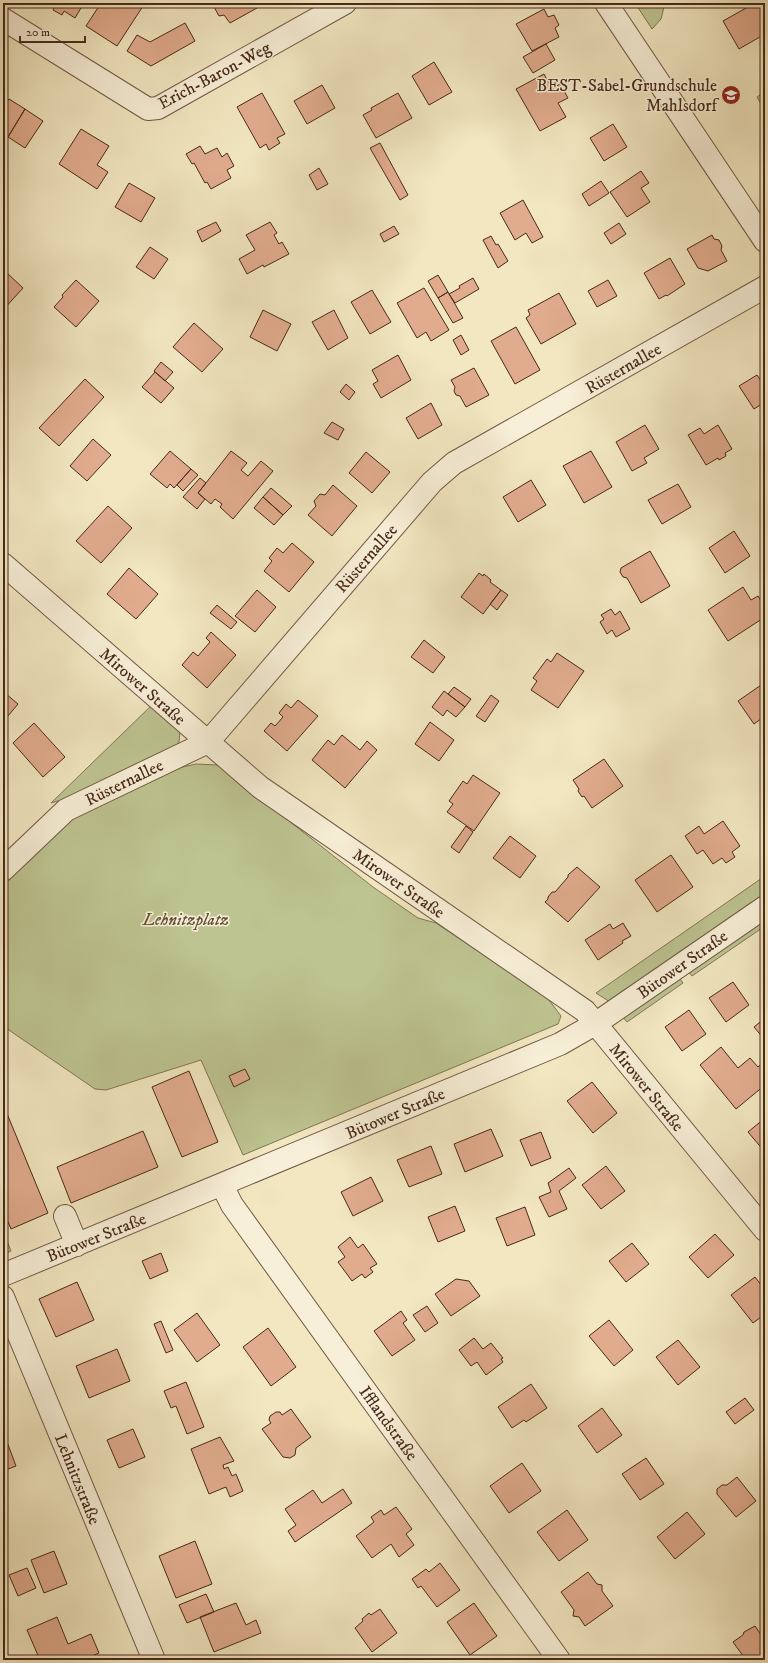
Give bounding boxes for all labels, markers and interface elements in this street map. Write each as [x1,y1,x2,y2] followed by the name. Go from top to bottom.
[20,18,85,44] scale bar
[26,25,50,40] text: 20 m
[154,37,275,115] street label: Erich-Baron-Weg
[537,75,720,117] place label: BEST-Sabel-Grundschule Mahlsdorf
[720,84,742,106] school or university icon: BEST-Sabel-Grundschule Mahlsdorf
[581,338,666,399] street label: Rüsternallee
[331,520,403,598] street label: Rüsternallee
[95,643,190,730] street label: Mirower Straße
[82,755,167,811] street label: Rüsternallee
[348,844,449,924] street label: Mirower Straße
[142,909,229,931] park label: Lehnitzplatz
[633,925,732,1004] street label: Bütower Straße
[604,1039,689,1136] street label: Mirower Straße
[342,1083,448,1145] street label: Bütower Straße
[43,1208,150,1268] street label: Bütower Straße
[354,1382,423,1465] street label: Ifflandstraße
[49,1431,105,1528] street label: Lehnitzstraße

